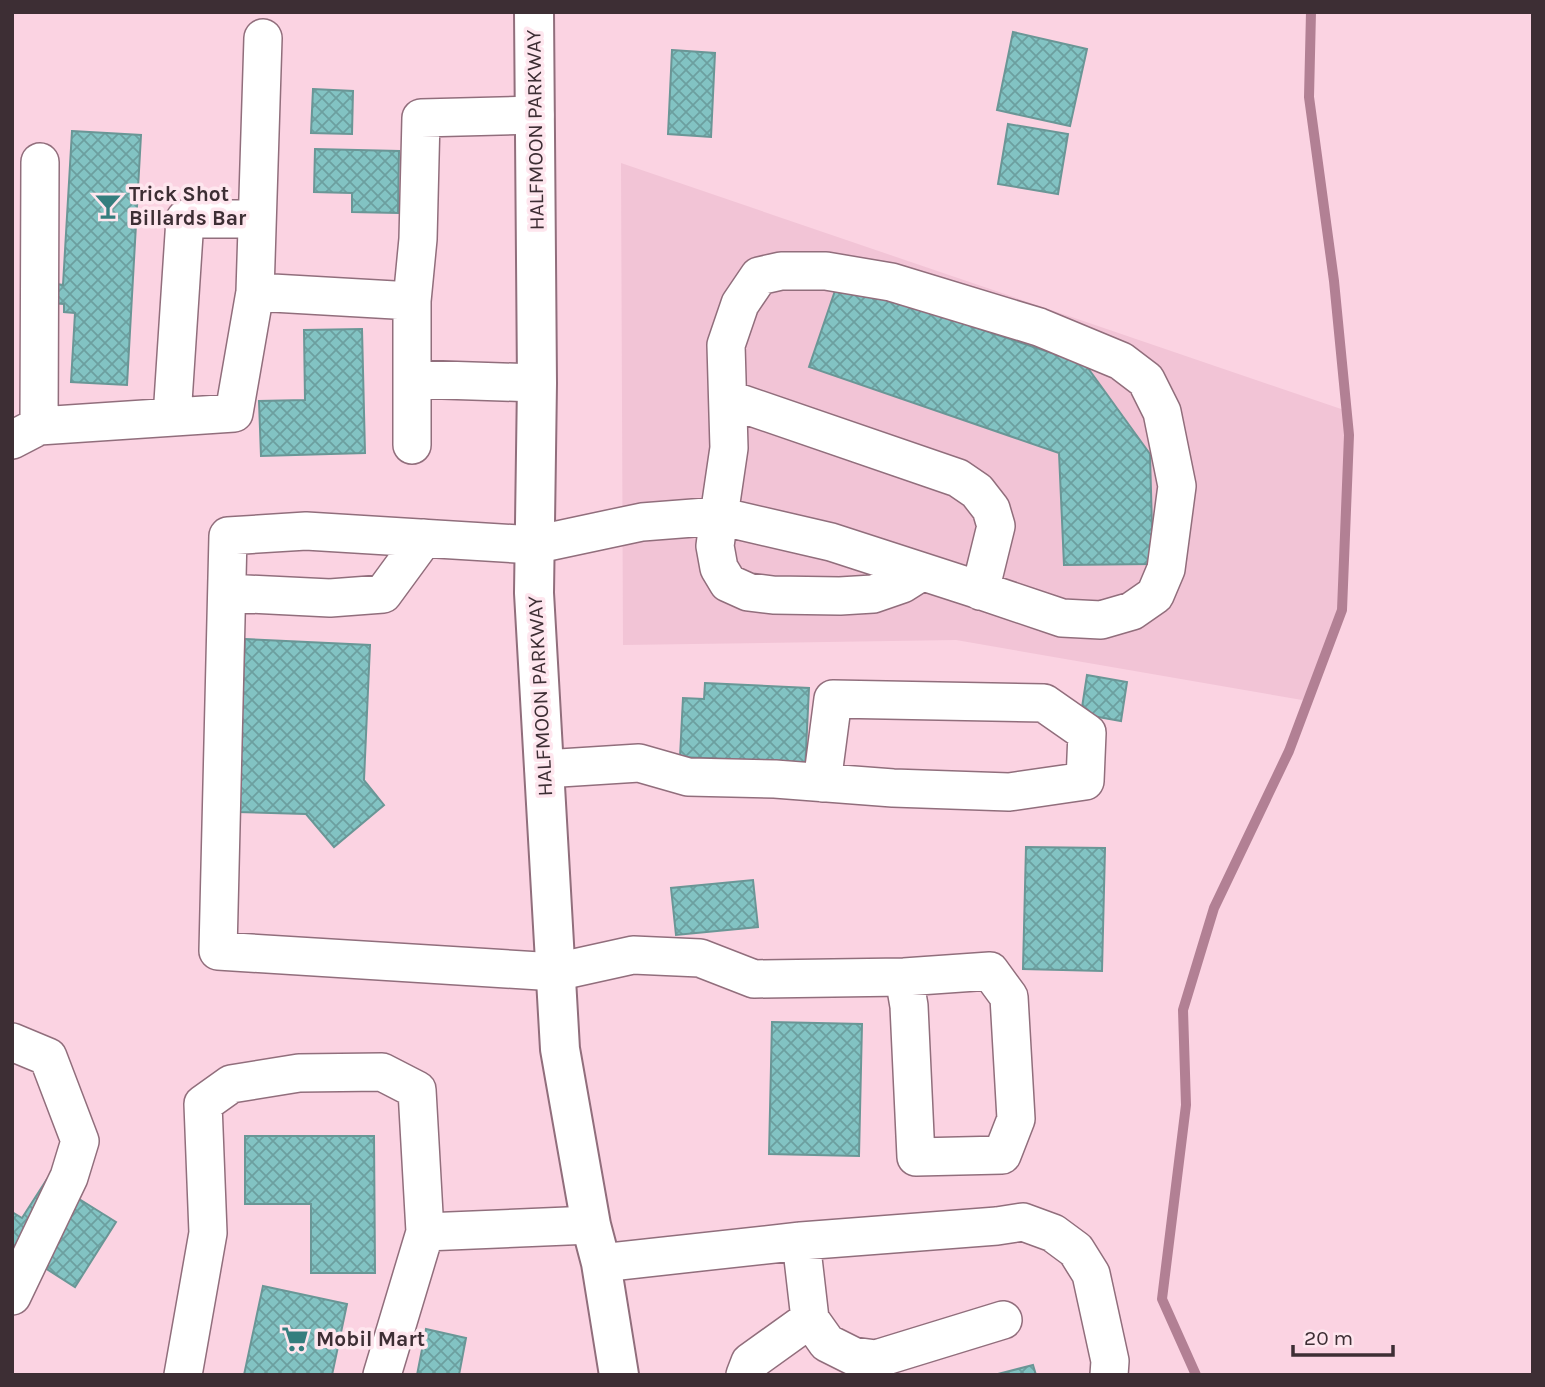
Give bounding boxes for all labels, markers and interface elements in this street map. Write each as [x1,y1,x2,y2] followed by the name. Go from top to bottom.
[521,29,549,231] street label: HALFMOON PARKWAY
[129,182,247,230] place label: Trick Shot Billards Bar
[93,191,123,221] bar icon: Trick Shot Billards Bar
[523,595,557,797] street label: HALFMOON PARKWAY
[1293,1314,1393,1358] scale bar
[280,1324,310,1354] supermarket icon: Mobil Mart
[1304,1326,1353,1350] text: 20 m
[316,1327,425,1351] place label: Mobil Mart

